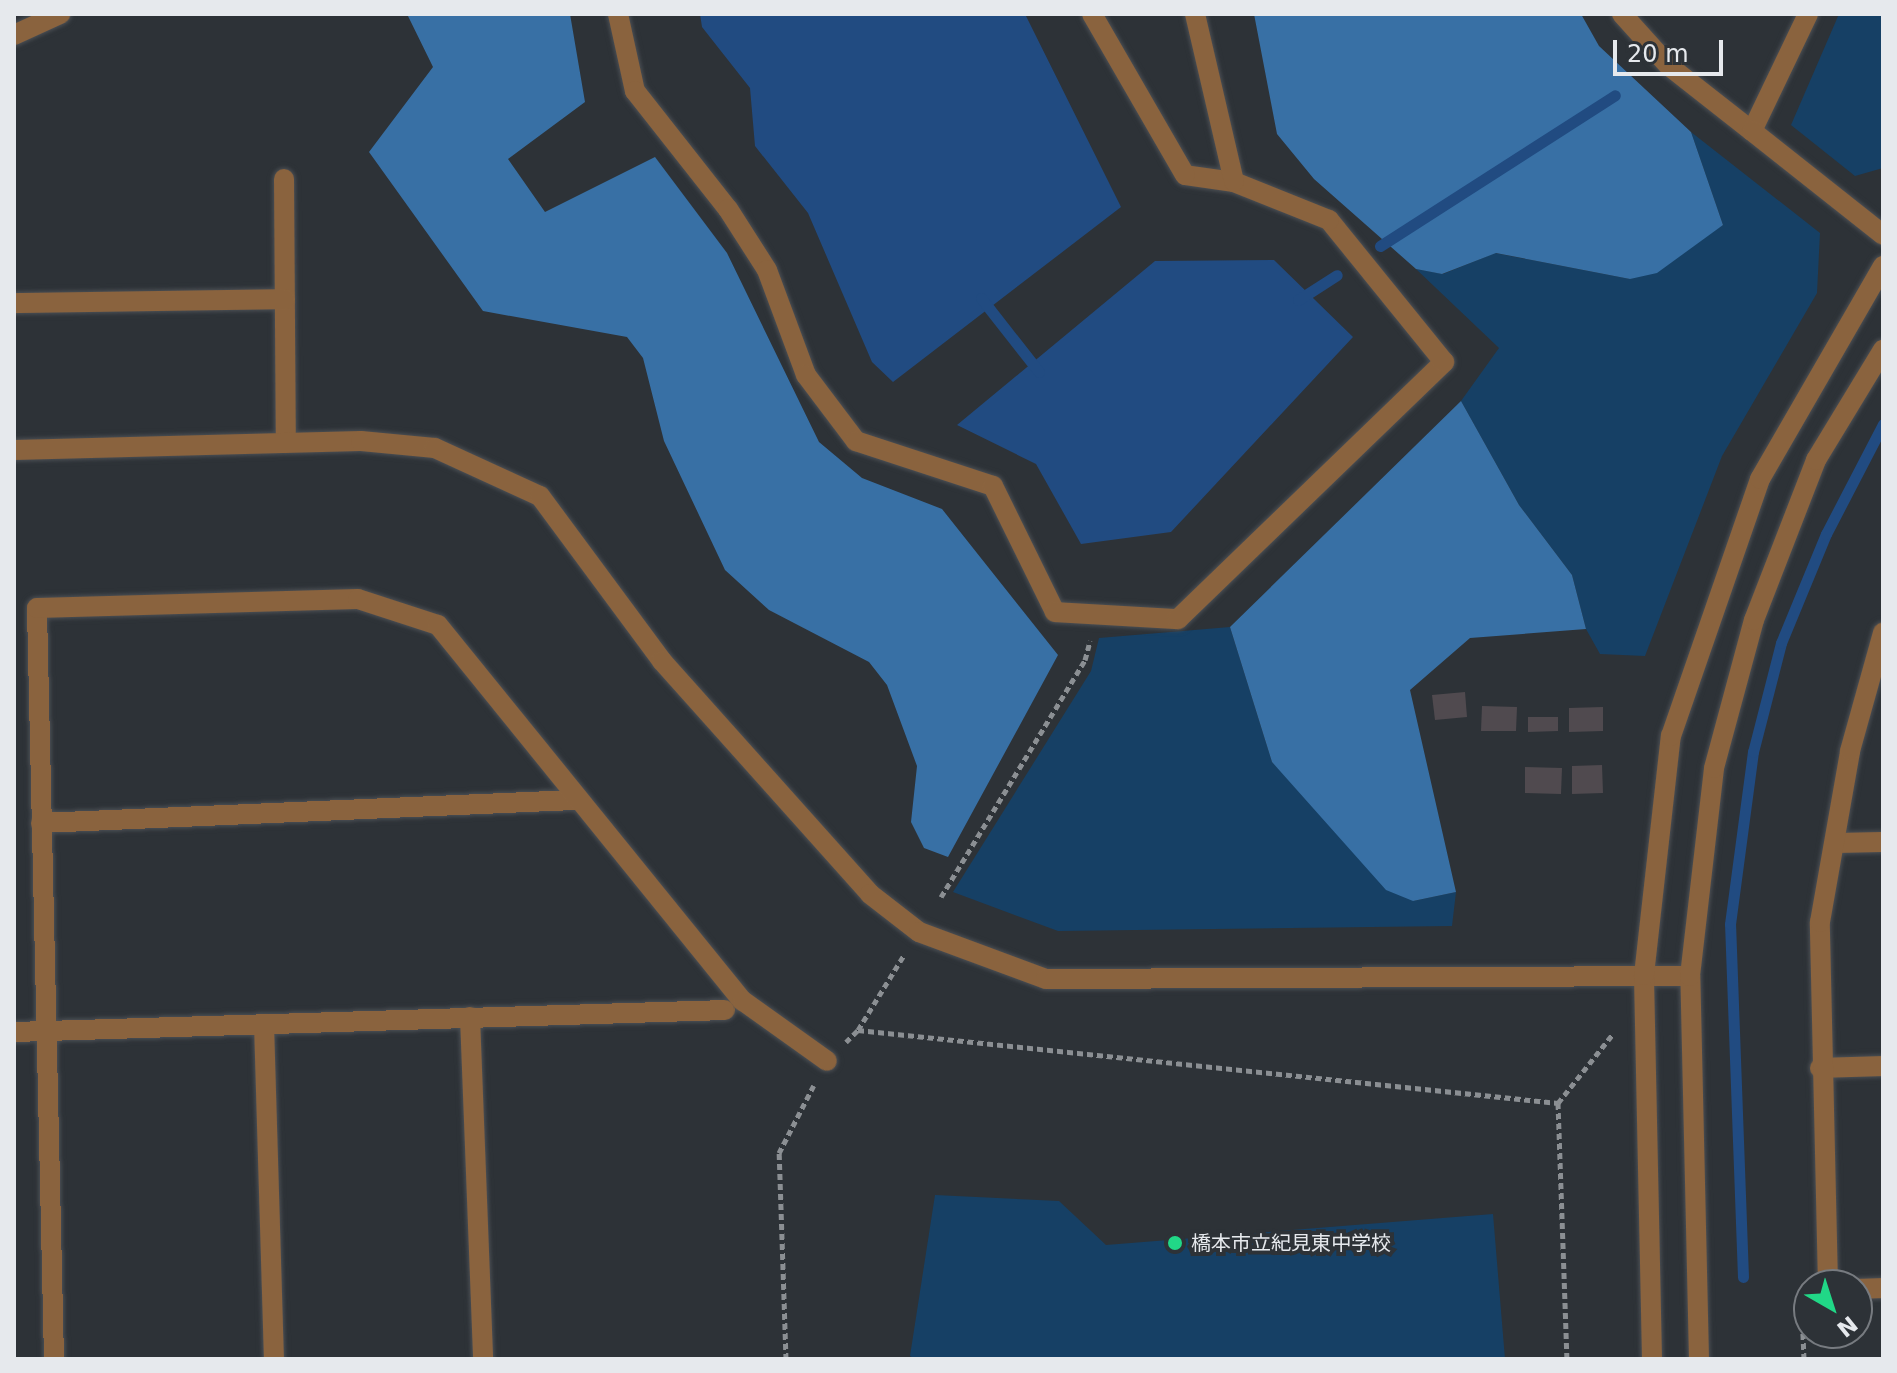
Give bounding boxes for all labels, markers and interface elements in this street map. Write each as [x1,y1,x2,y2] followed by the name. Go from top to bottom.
[1617,24,1727,74] scale bar
[1627,40,1689,68] text: 20 m
[1191,1231,1391,1255] place label: 橋本市立紀見東中学校
[1166,1234,1184,1252] marker: 橋本市立紀見東中学校
[1793,1269,1873,1349] north arrow
[1832,1311,1862,1342] text: N

